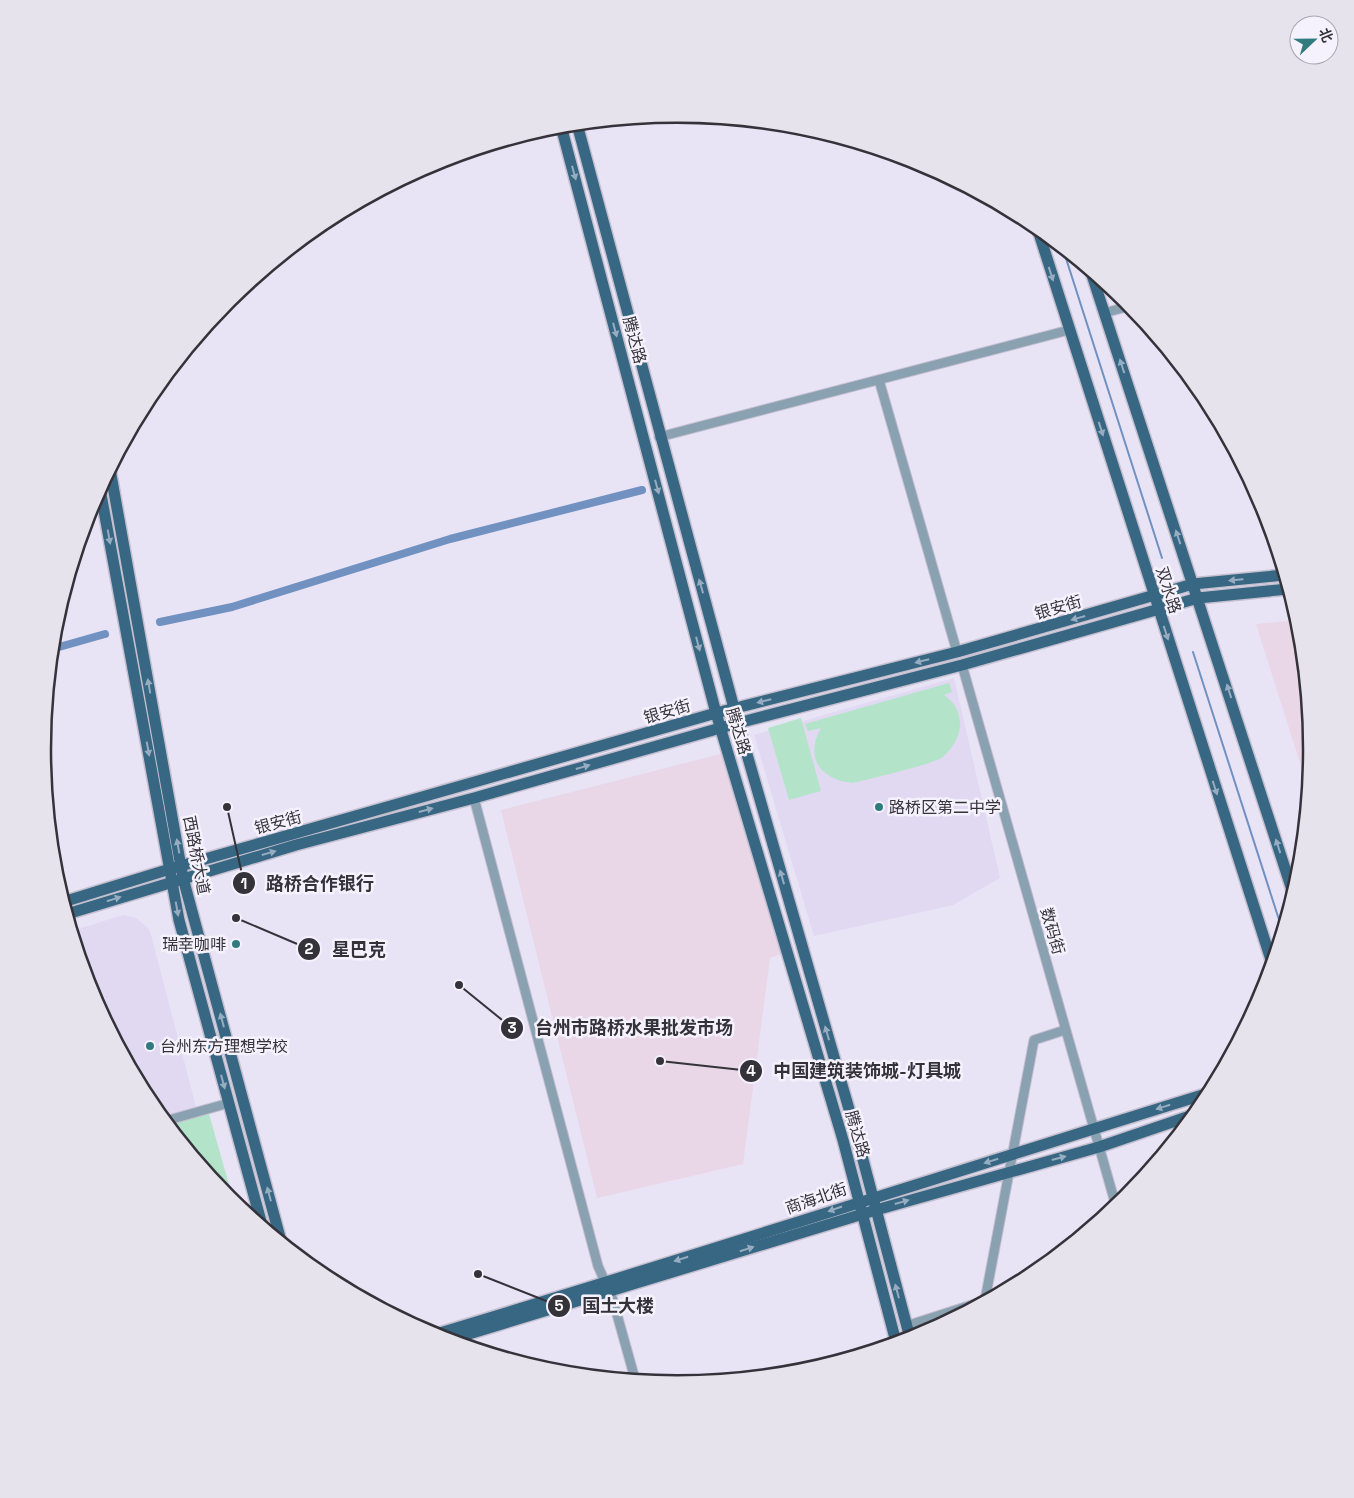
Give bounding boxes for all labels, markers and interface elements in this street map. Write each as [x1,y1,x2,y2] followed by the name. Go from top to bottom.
[1289,15,1339,65] north arrow
[1315,25,1337,45] text: 北
[570,165,578,181] one-way arrow
[1048,266,1056,281] one-way arrow
[618,314,651,366] street label: 腾达路
[612,323,620,338] one-way arrow
[1117,358,1125,373] one-way arrow
[1097,421,1105,436] one-way arrow
[653,480,661,495] one-way arrow
[1174,529,1182,544] one-way arrow
[105,530,113,546] one-way arrow
[1151,564,1186,616] street label: 双水路
[1227,576,1243,584] one-way arrow
[696,578,704,593] one-way arrow
[1032,591,1084,624] street label: 银安街
[1071,614,1086,622] one-way arrow
[1163,626,1170,641] one-way arrow
[694,637,702,652] one-way arrow
[914,657,929,665] one-way arrow
[145,678,153,694] one-way arrow
[1224,684,1232,699] one-way arrow
[641,695,693,728] street label: 银安街
[757,698,772,706] one-way arrow
[721,705,756,757] street label: 腾达路
[144,741,152,757] one-way arrow
[575,763,590,771] one-way arrow
[1212,781,1220,796] one-way arrow
[889,797,1001,818] place label: 路桥区第二中学
[873,801,885,813] marker: 路桥区第二中学
[252,806,304,839] street label: 银安街
[419,806,434,814] one-way arrow
[179,814,214,896] street label: 西路桥大道
[173,838,181,854] one-way arrow
[1274,838,1282,853] one-way arrow
[262,848,277,856] one-way arrow
[231,867,384,900] callout: 路桥合作银行
[778,869,786,885] one-way arrow
[266,872,374,895] text: 路桥合作银行
[241,874,247,893] text: 1
[106,895,121,902] one-way arrow
[173,901,181,917] one-way arrow
[1036,905,1069,957] street label: 数码街
[297,933,396,966] callout: 星巴克
[162,934,226,955] place label: 瑞幸咖啡
[230,938,242,950] marker: 瑞幸咖啡
[332,938,386,961] text: 星巴克
[305,939,314,958] text: 2
[500,1012,743,1045] callout: 台州市路桥水果批发市场
[217,1013,225,1028] one-way arrow
[535,1016,733,1039] text: 台州市路桥水果批发市场
[507,1018,517,1037] text: 3
[823,1025,831,1041] one-way arrow
[160,1036,288,1057] place label: 台州东方理想学校
[144,1040,156,1052] marker: 台州东方理想学校
[738,1054,971,1087] callout: 中国建筑装饰城-灯具城
[773,1059,961,1082] text: 中国建筑装饰城-灯具城
[746,1061,756,1080] text: 4
[219,1075,227,1090] one-way arrow
[1155,1104,1170,1112] one-way arrow
[841,1108,874,1160] street label: 腾达路
[1051,1153,1066,1161] one-way arrow
[983,1158,998,1165] one-way arrow
[782,1178,850,1219] street label: 商海北街
[264,1187,272,1202] one-way arrow
[895,1198,910,1206] one-way arrow
[828,1206,843,1213] one-way arrow
[739,1245,754,1253] one-way arrow
[673,1255,688,1263] one-way arrow
[893,1284,901,1299] one-way arrow
[547,1289,664,1322] callout: 国土大楼
[582,1294,654,1317] text: 国土大楼
[554,1296,564,1315] text: 5

